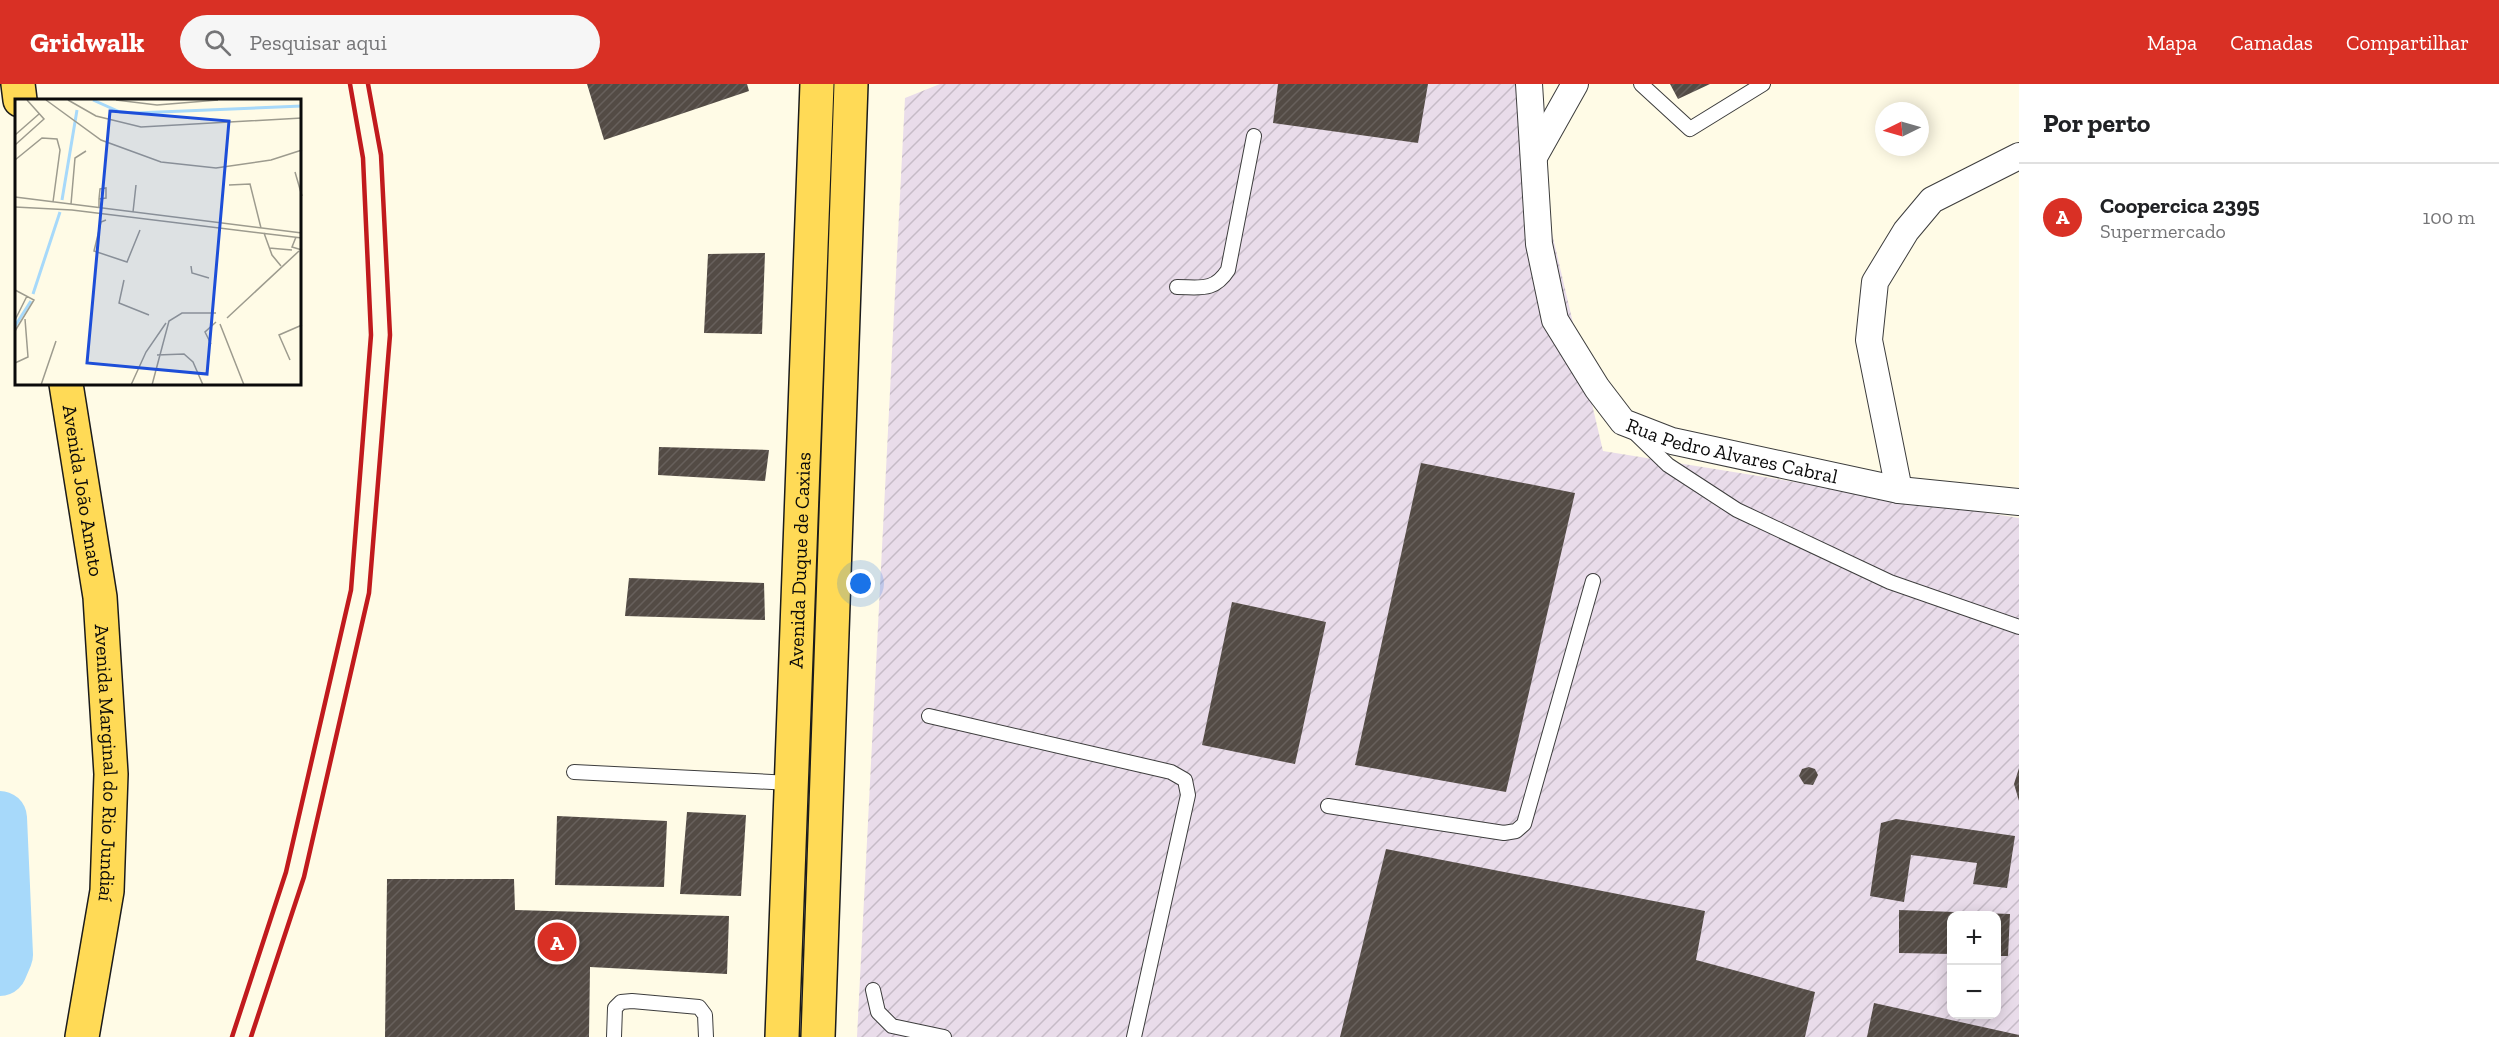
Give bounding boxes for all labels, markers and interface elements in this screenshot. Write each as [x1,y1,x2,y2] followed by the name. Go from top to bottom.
[180,15,600,69] search box
[30,26,144,59] text: Gridwalk
[201,26,234,59] icon: search
[249,29,387,56] text: Pesquisar aqui
[2147,30,2197,55] text: Mapa
[2230,30,2313,55] text: Camadas
[2346,30,2469,55] text: Compartilhar
[15,99,302,386] inset map
[1875,102,1929,156] north arrow
[2043,107,2150,139] text: Por perto
[2100,192,2259,219] text: Coopercica 2395
[2056,205,2069,229] text: A
[2422,205,2475,229] text: 100 m
[2100,219,2226,243] text: Supermercado
[57,403,109,578] street label: Avenida João Amato
[1623,412,1840,488] street label: Rua Pedro Alvares Cabral
[784,452,815,669] street label: Avenida Duque de Caxias
[846,569,875,598] your location
[90,623,123,904] street label: Avenida Marginal do Rio Jundiaí
[1947,911,2001,1019] map controls
[1947,911,2001,965] button: +
[538,920,576,964] pin: A
[1947,965,2001,1019] button: −

